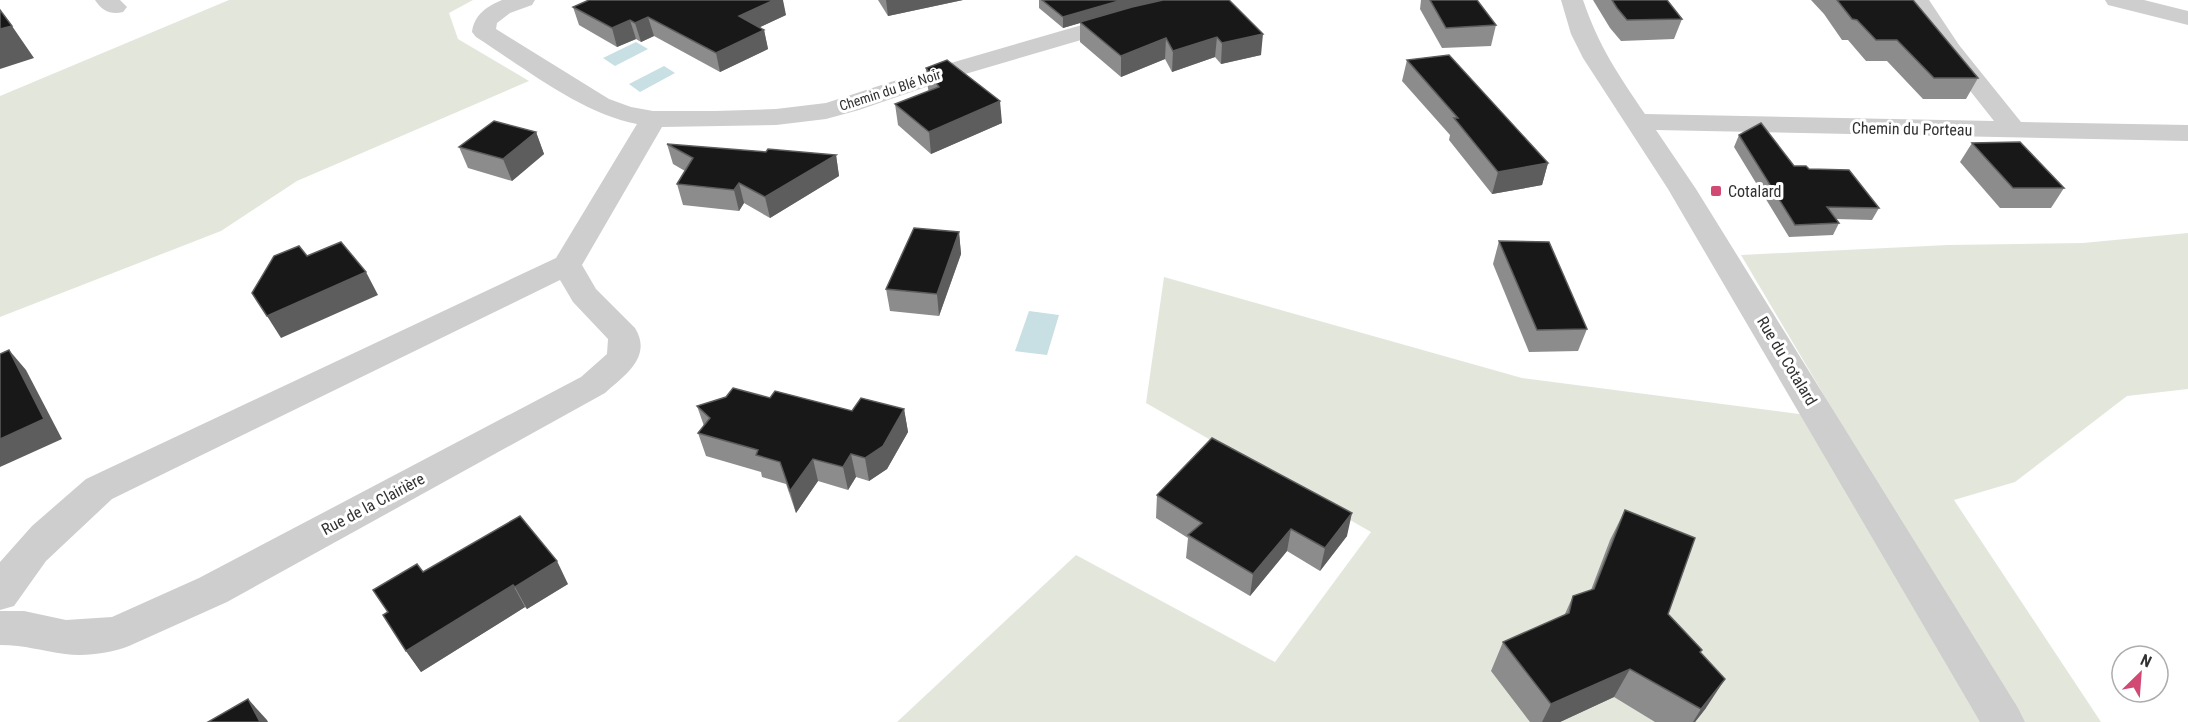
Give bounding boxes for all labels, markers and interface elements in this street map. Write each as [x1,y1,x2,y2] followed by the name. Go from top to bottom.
[837,66,943,114] street label: Chemin du Blé Noir
[1852,118,1972,140] street label: Chemin du Porteau
[1728,182,1782,201] place label: Cotalard
[1709,184,1723,198] marker: Cotalard
[1753,313,1821,409] street label: Rue du Cotalard
[318,469,428,539] street label: Rue de la Clairière
[2110,644,2170,704] north arrow
[2138,650,2155,672] text: N

